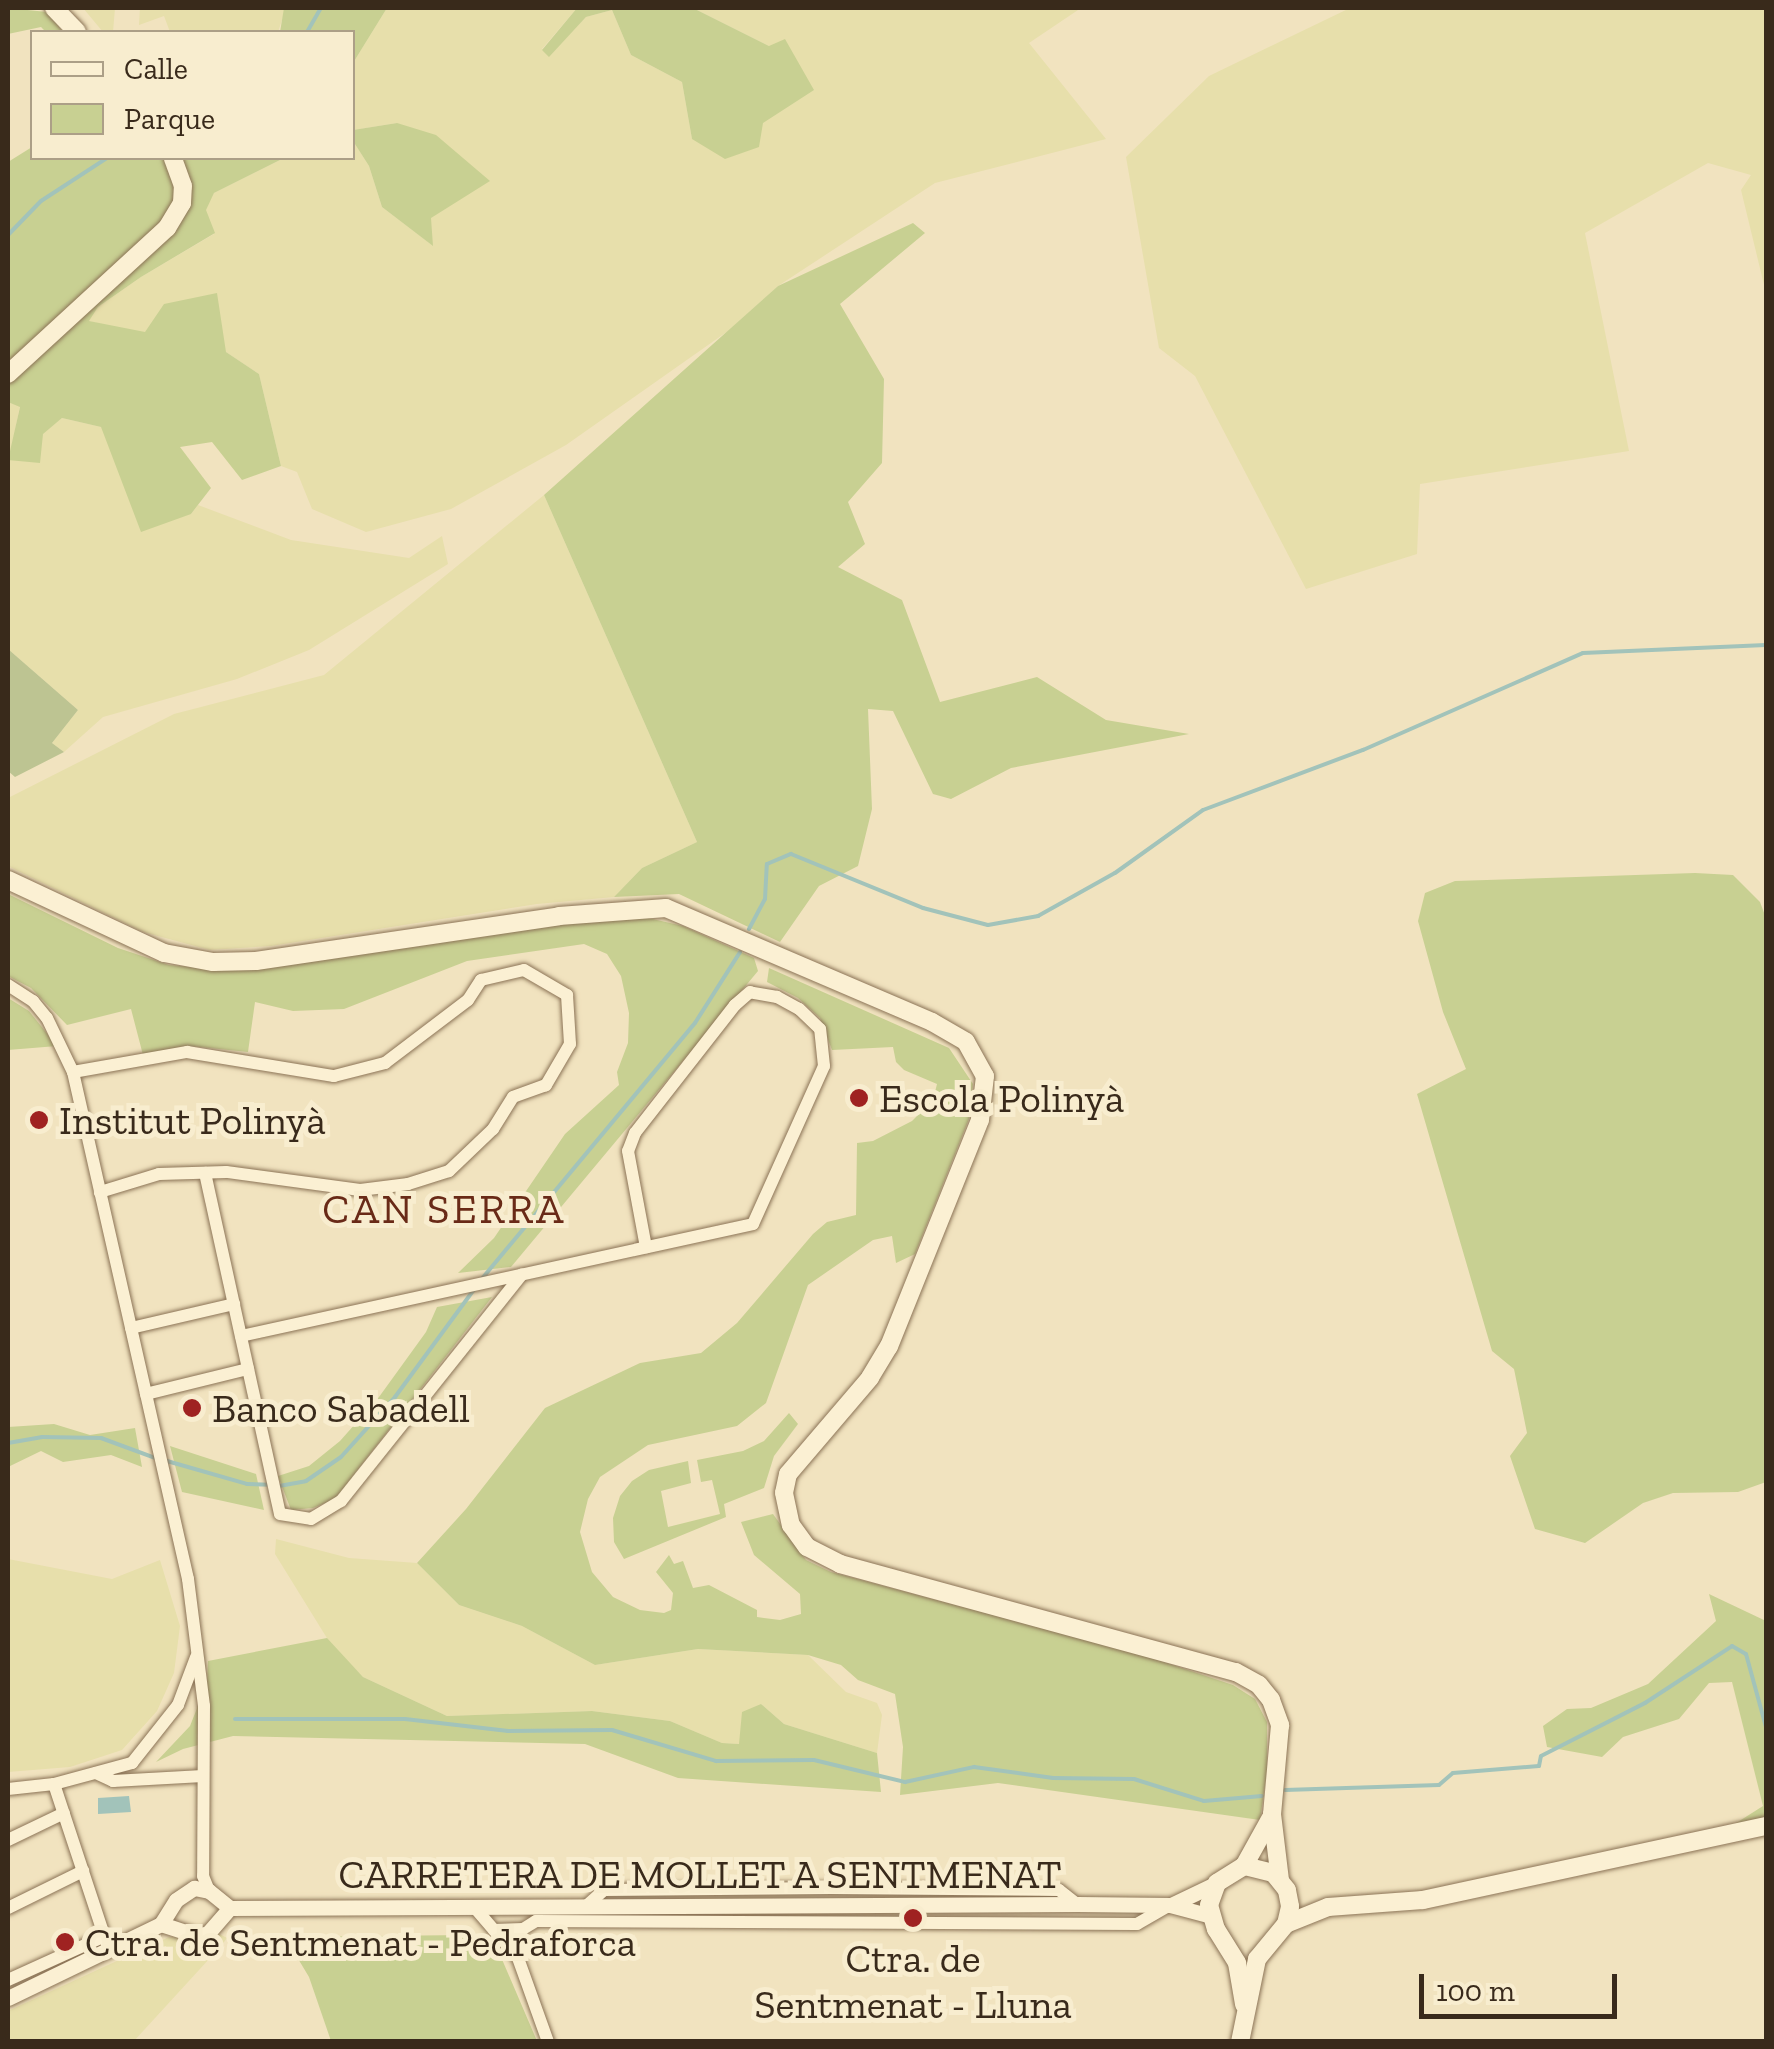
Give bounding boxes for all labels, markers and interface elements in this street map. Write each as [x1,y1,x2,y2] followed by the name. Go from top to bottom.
[30,30,355,160] legend
[124,51,188,87] text: Calle
[124,101,215,137] text: Parque
[879,1074,1124,1122] place label: Escola Polinyà
[848,1087,870,1109] marker: Escola Polinyà
[59,1096,326,1144] place label: Institut Polinyà
[28,1109,50,1131] marker: Institut Polinyà
[322,1184,566,1234] district label: CAN SERRA
[212,1384,470,1432] place label: Banco Sabadell
[181,1397,203,1419] marker: Banco Sabadell
[336,1850,1064,1898] street label: CARRETERA DE MOLLET A SENTMENAT
[902,1907,924,1929] marker: Ctra. de Sentmenat - Lluna
[85,1918,636,1966] place label: Ctra. de Sentmenat - Pedraforca
[54,1931,76,1953] marker: Ctra. de Sentmenat - Pedraforca
[754,1934,1072,2028] place label: Ctra. de Sentmenat - Lluna
[1424,1954,1622,2016] scale bar
[1436,1973,1515,2009] text: 100 m

